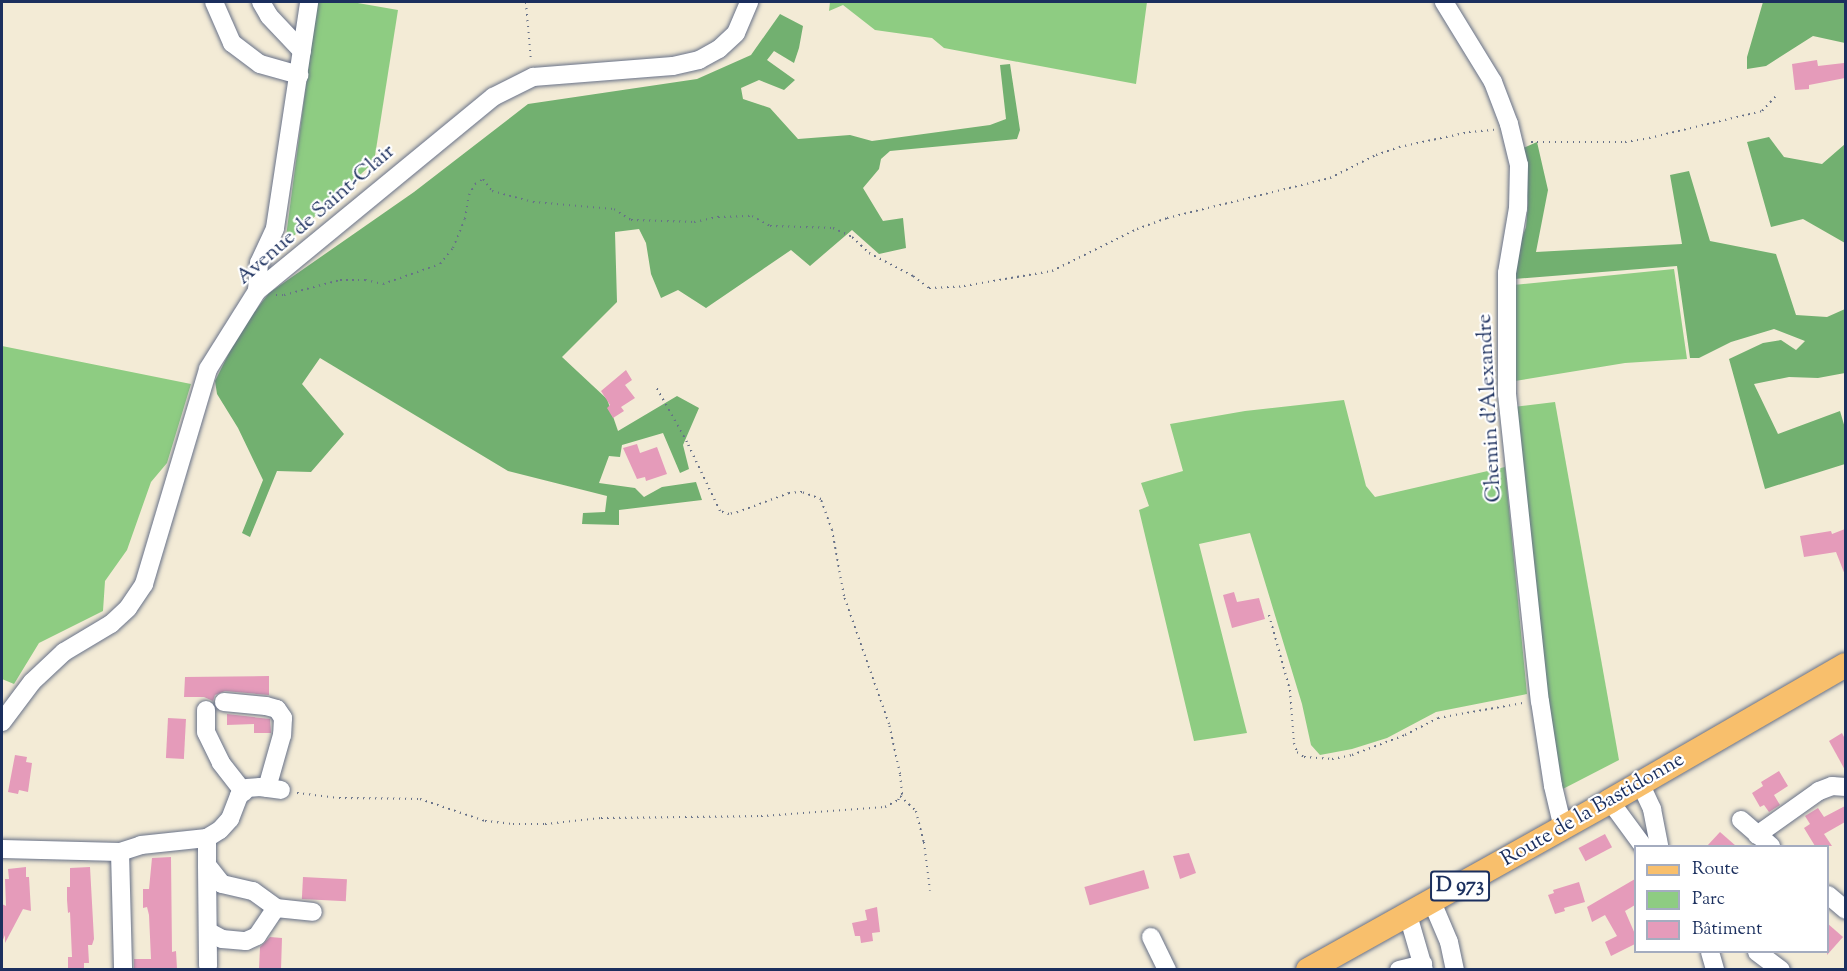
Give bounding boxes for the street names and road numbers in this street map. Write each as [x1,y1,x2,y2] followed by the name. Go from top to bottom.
[232,139,400,291] street label: Avenue de Saint-Clair
[1472,313,1508,503] street label: Chemin d'Alexandre
[1497,747,1689,873] street label: Route de la Bastidonne
[1430,869,1490,903] road number: D 973

